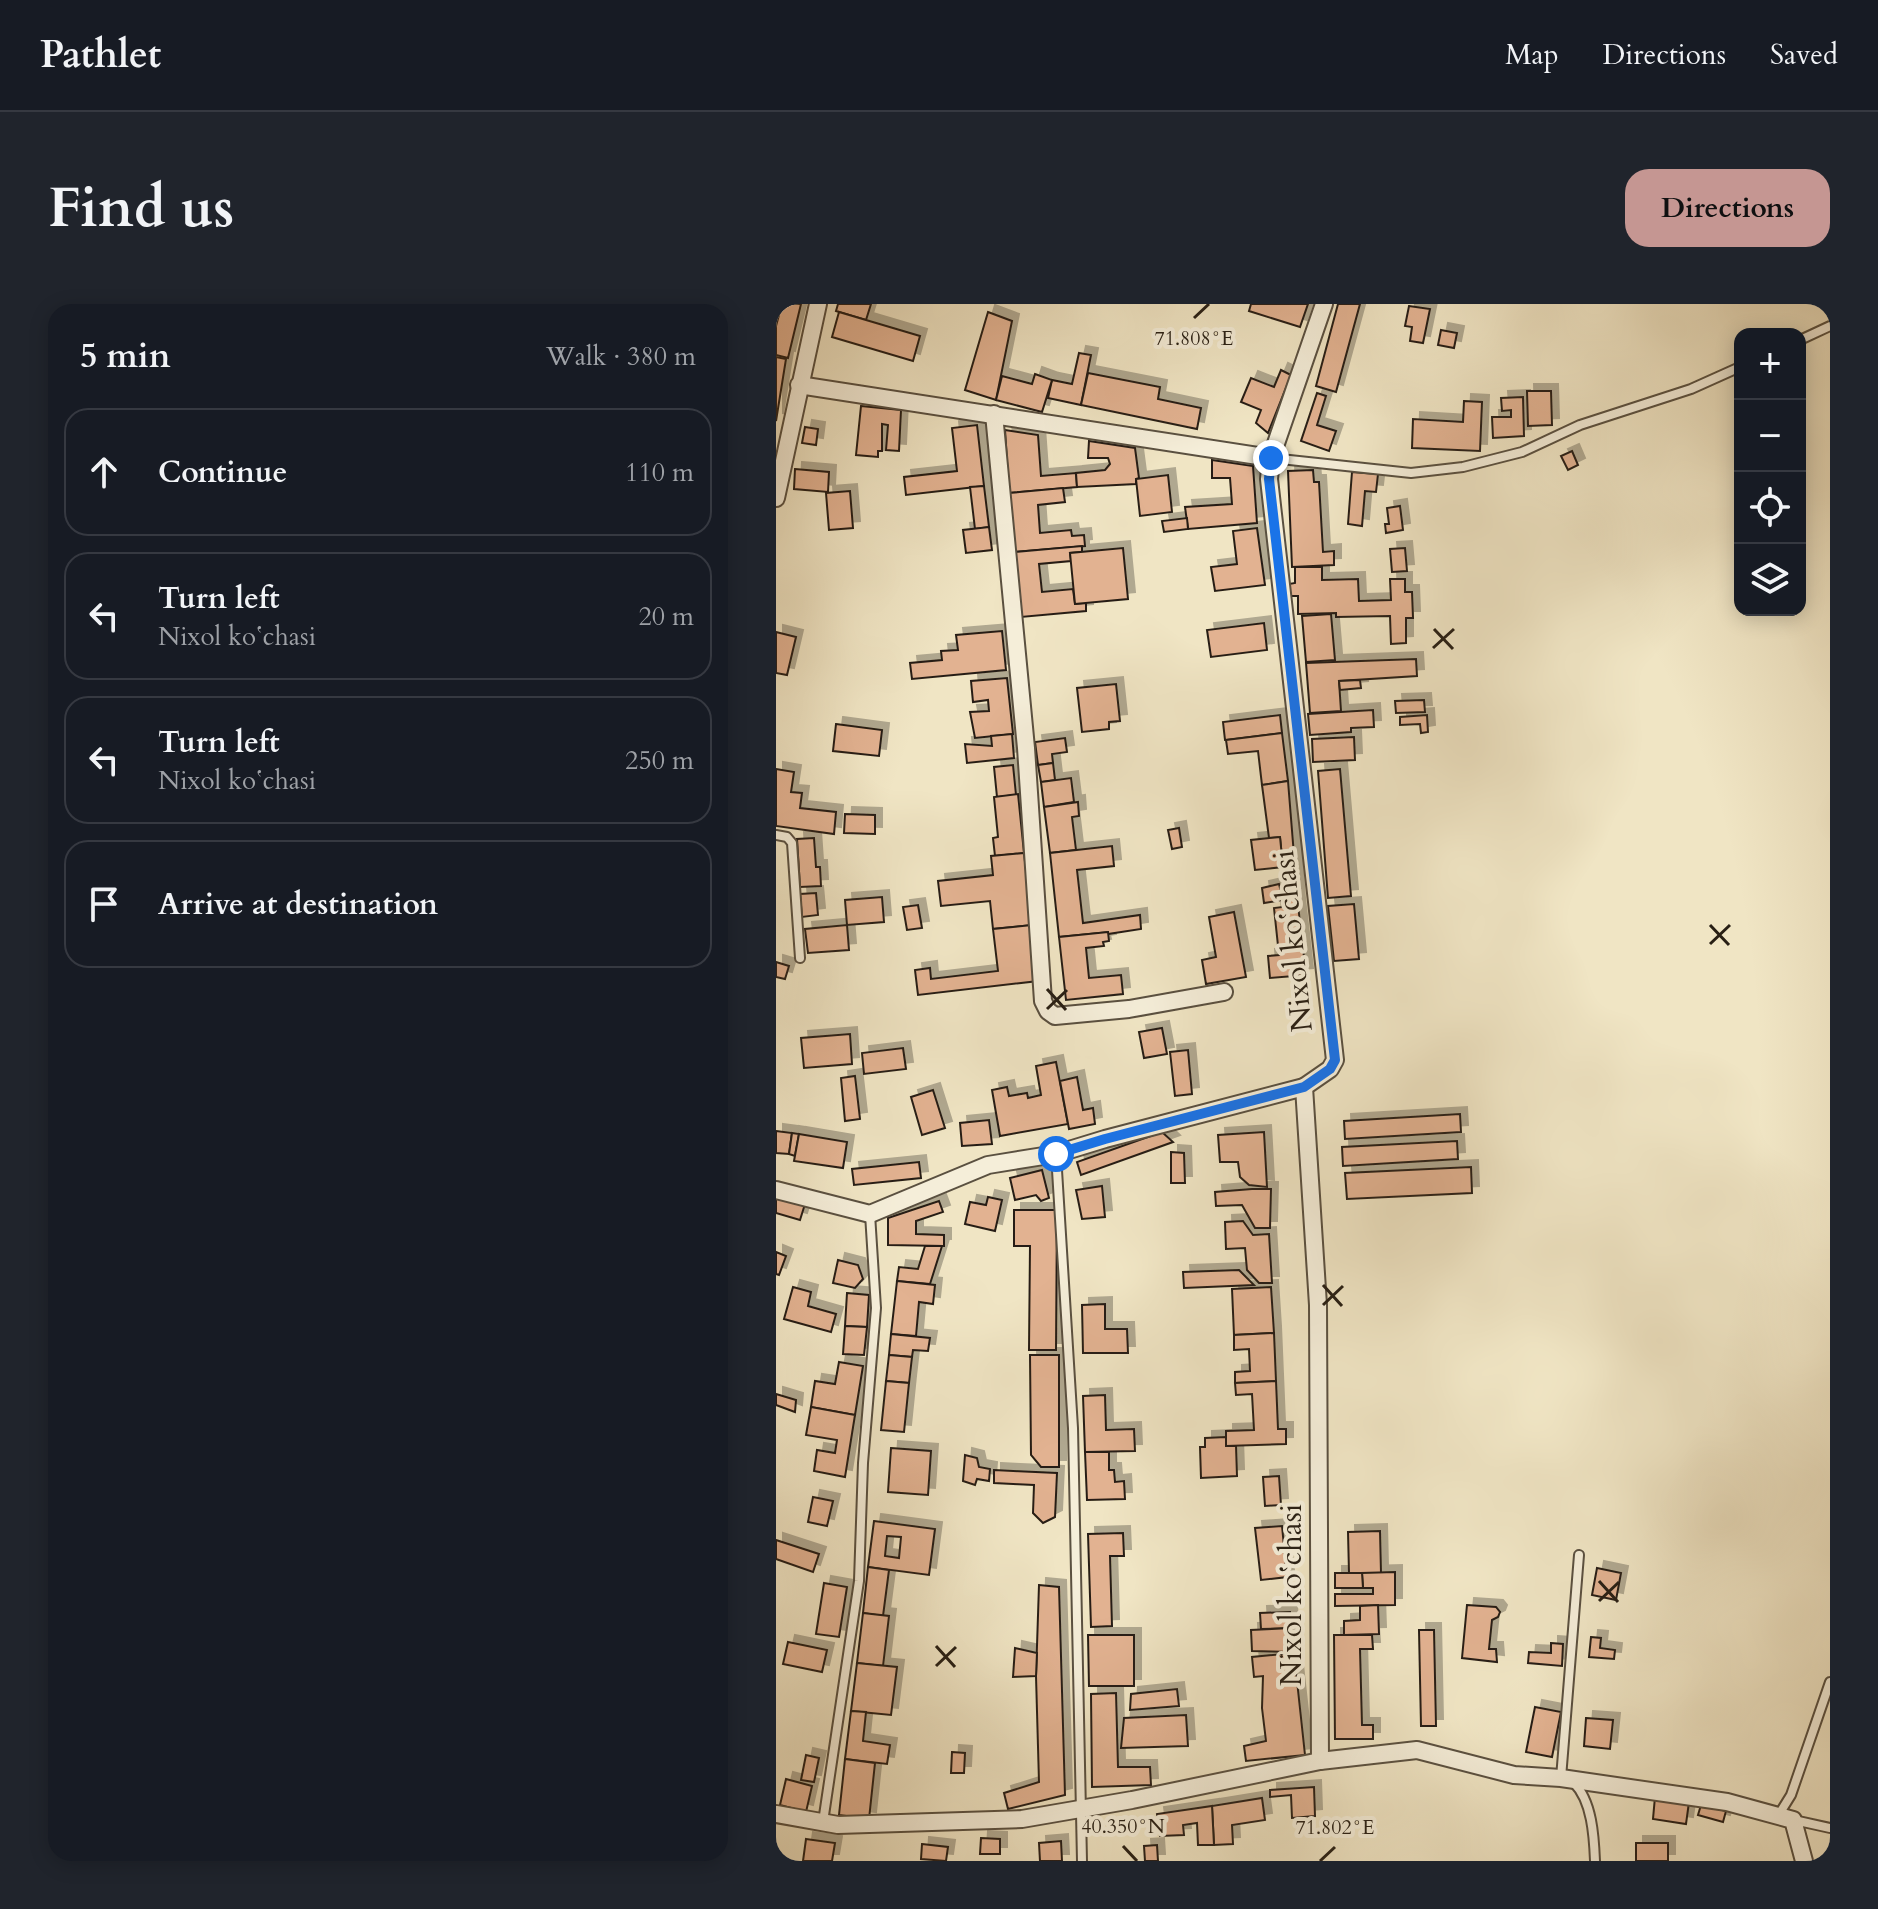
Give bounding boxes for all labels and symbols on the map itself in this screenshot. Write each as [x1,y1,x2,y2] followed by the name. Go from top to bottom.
[1155,325,1233,352] text: 71.808°E
[1253,440,1289,476] route end
[1263,848,1323,1034] street label: Nixol koʻchasi
[1038,1136,1074,1172] route start
[1271,1504,1312,1686] street label: Nixol koʻchasi
[1081,1813,1165,1840] text: 40.350°N
[1296,1814,1374,1841] text: 71.802°E

